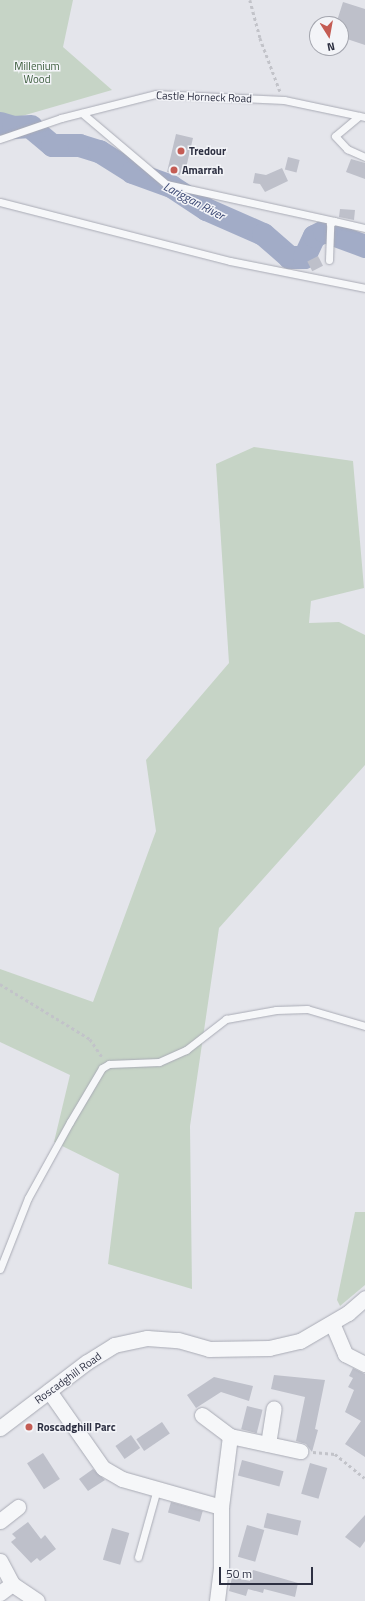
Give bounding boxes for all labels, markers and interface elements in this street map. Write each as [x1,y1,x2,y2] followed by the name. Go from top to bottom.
[309,16,349,56] north arrow
[326,38,336,55] text: N
[14,60,60,86] park label: Millenium Wood
[156,89,252,105] street label: Castle Horneck Road
[189,144,226,158] place label: Tredour
[176,146,186,156] marker: Tredour
[182,163,223,177] place label: Amarrah
[169,165,179,175] marker: Amarrah
[161,179,227,223] water label: Lariggan River
[32,1349,104,1407] street label: Roscadghill Road
[37,1420,116,1434] place label: Roscadghill Parc
[24,1422,34,1432] marker: Roscadghill Parc
[221,1559,315,1585] scale bar
[226,1564,252,1583] text: 50 m

